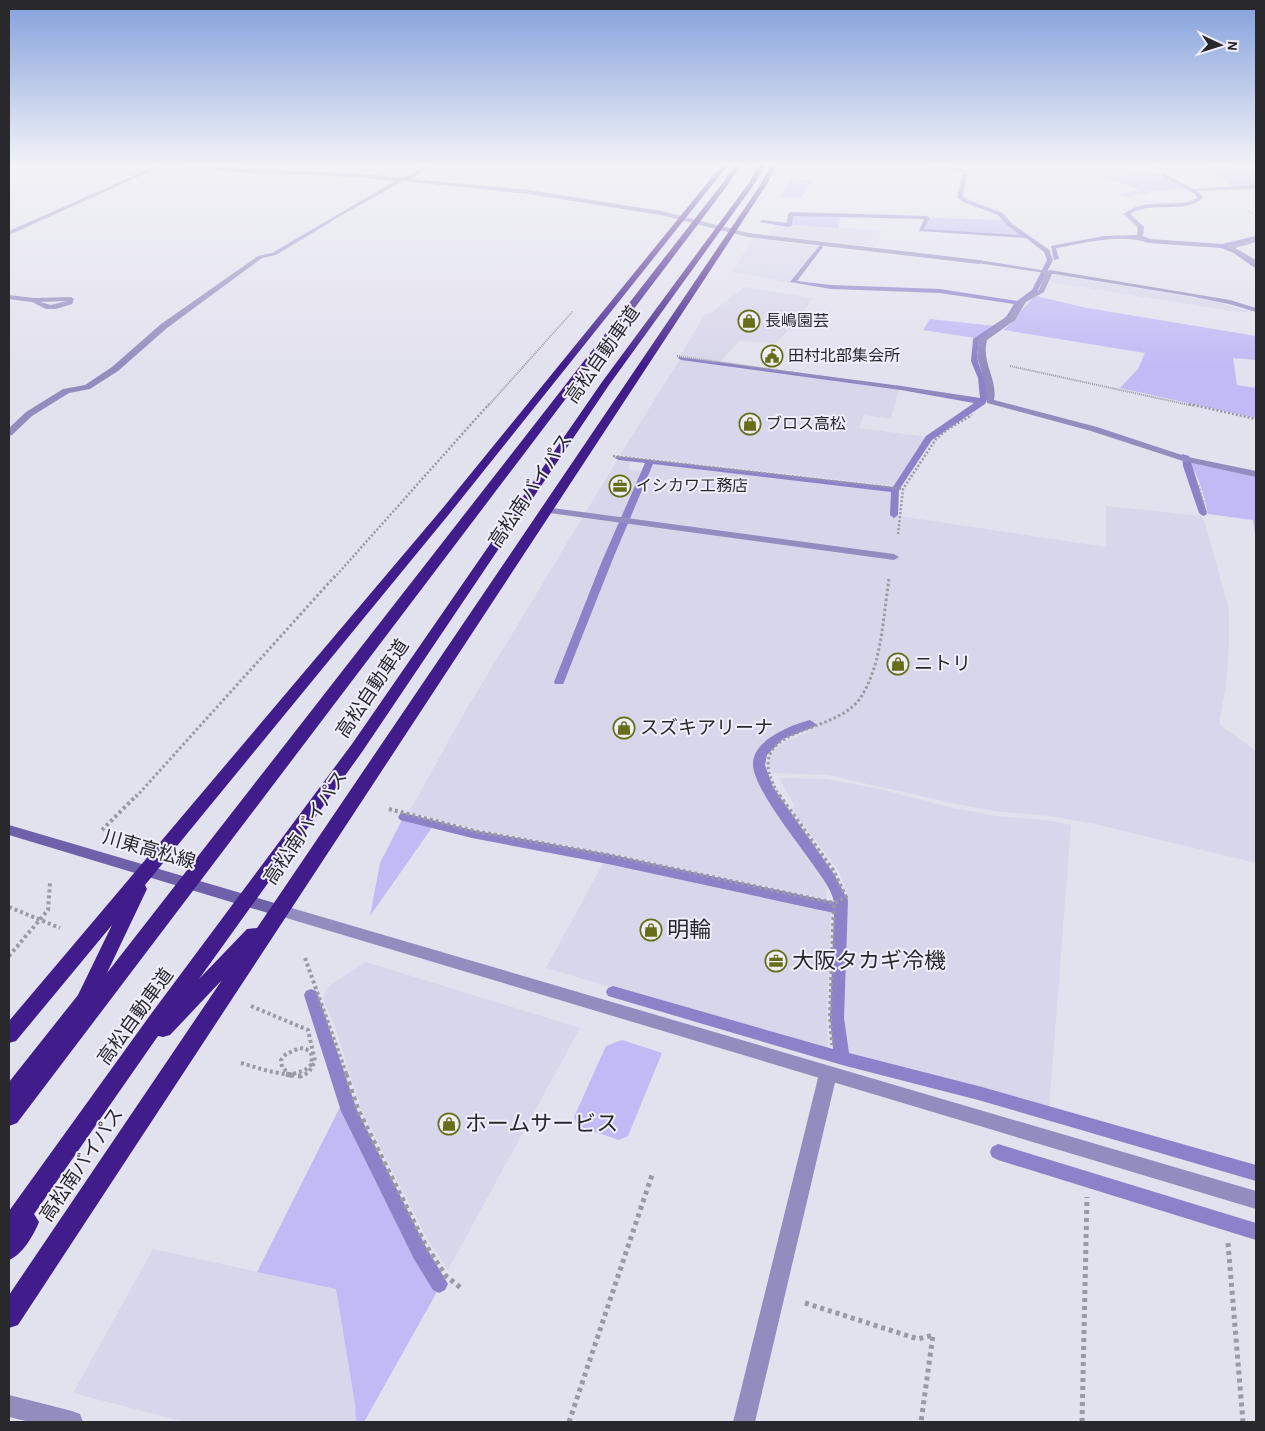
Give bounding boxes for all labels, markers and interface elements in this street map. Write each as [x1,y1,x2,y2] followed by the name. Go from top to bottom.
[1195,20,1245,70] north arrow
[1225,40,1239,51] text: N
[561,302,643,407] street label: 高松自動車道
[737,309,761,333] shop icon: 長嶋園芸
[765,312,829,329] place label: 長嶋園芸
[760,344,784,368] public building icon: 田村北部集会所
[788,347,900,364] place label: 田村北部集会所
[738,412,762,436] shop icon: ブロス高松
[766,415,846,432] place label: ブロス高松
[484,430,576,551] street label: 高松南バイパス
[608,474,632,498] office icon: イシカワ工務店
[636,477,748,494] place label: イシカワ工務店
[332,635,413,742] street label: 高松自動車道
[886,652,910,676] shop icon: ニトリ
[914,655,971,674] place label: ニトリ
[612,716,636,740] shop icon: スズキアリーナ
[640,717,773,738] place label: スズキアリーナ
[259,767,351,888] street label: 高松南バイパス
[101,826,198,872] street label: 川東高松線
[639,918,663,942] shop icon: 明輪
[667,918,711,941] place label: 明輪
[764,949,788,973] office icon: 大阪タカギ冷機
[792,949,946,972] place label: 大阪タカギ冷機
[93,964,177,1069] street label: 高松自動車道
[35,1104,127,1225] street label: 高松南バイパス
[437,1112,461,1136] shop icon: ホームサービス
[465,1113,618,1135] place label: ホームサービス

